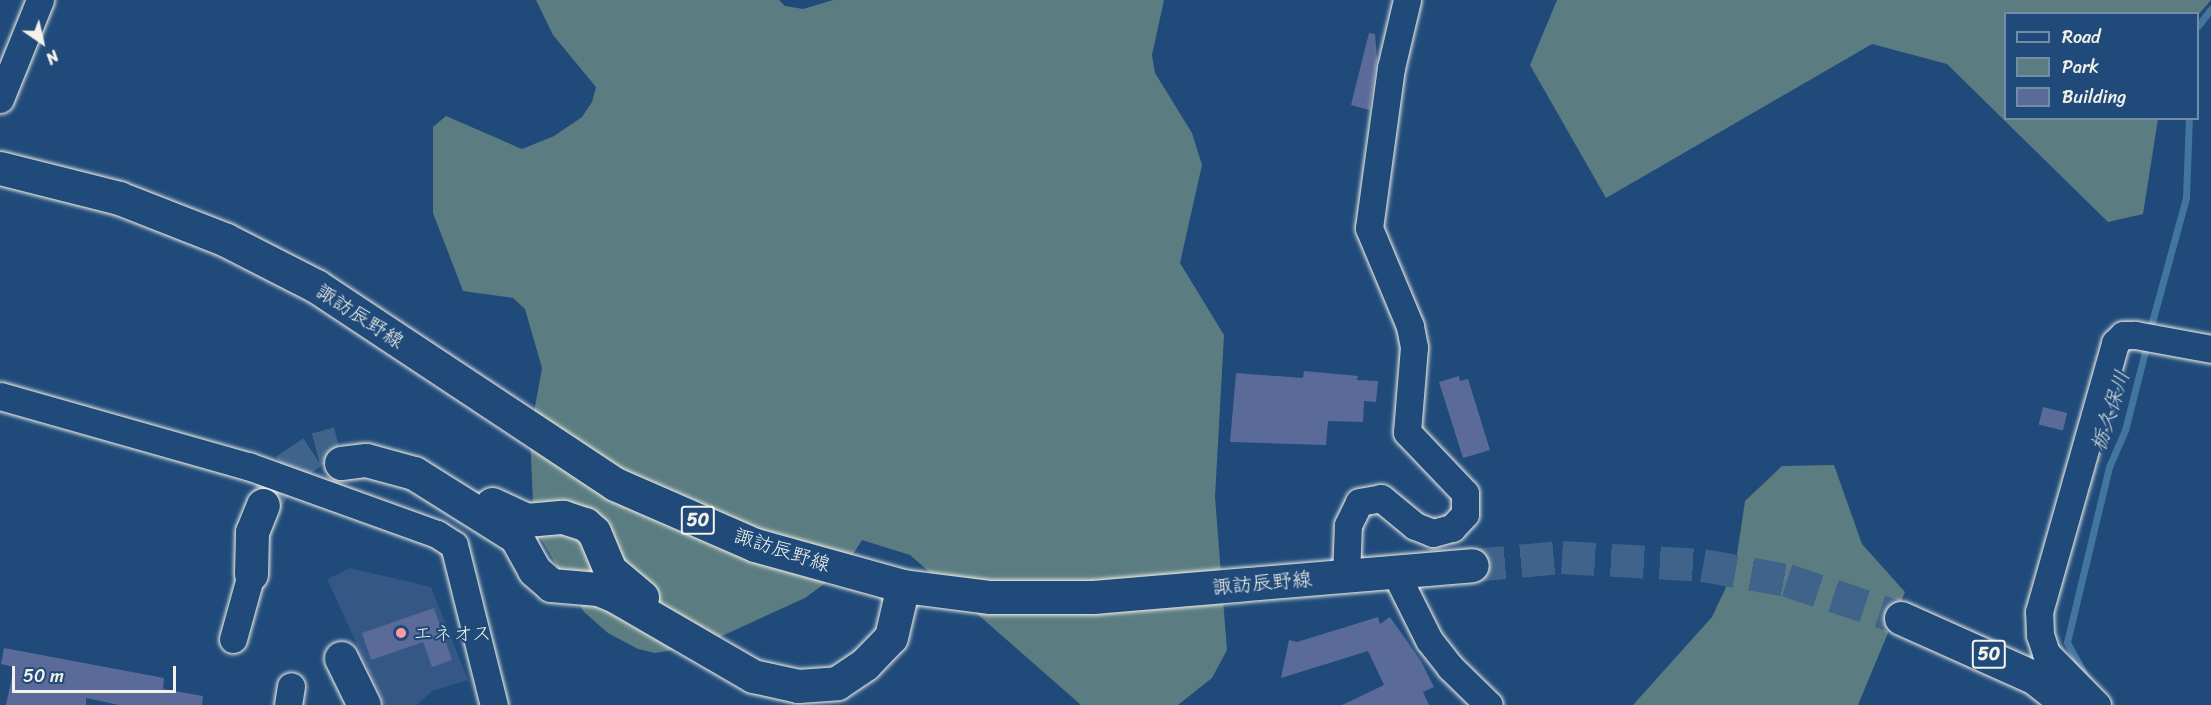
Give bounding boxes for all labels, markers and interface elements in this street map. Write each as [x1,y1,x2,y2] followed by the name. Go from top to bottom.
[12,12,72,72] north arrow
[2004,12,2199,120] legend
[2062,21,2101,53] text: Road
[40,42,65,72] text: N
[2062,51,2099,83] text: Park
[2062,81,2126,113] text: Building
[312,279,408,353] street label: 諏訪辰野線
[2085,367,2135,455] water label: 栃久保川
[680,505,716,535] road number: 50
[731,523,833,577] street label: 諏訪辰野線
[1211,567,1313,599] street label: 諏訪辰野線
[413,621,493,645] place label: エネオス
[394,626,408,640] marker: エネオス
[1971,639,2007,669] road number: 50
[15,654,178,692] scale bar
[23,660,64,692] text: 50 m

